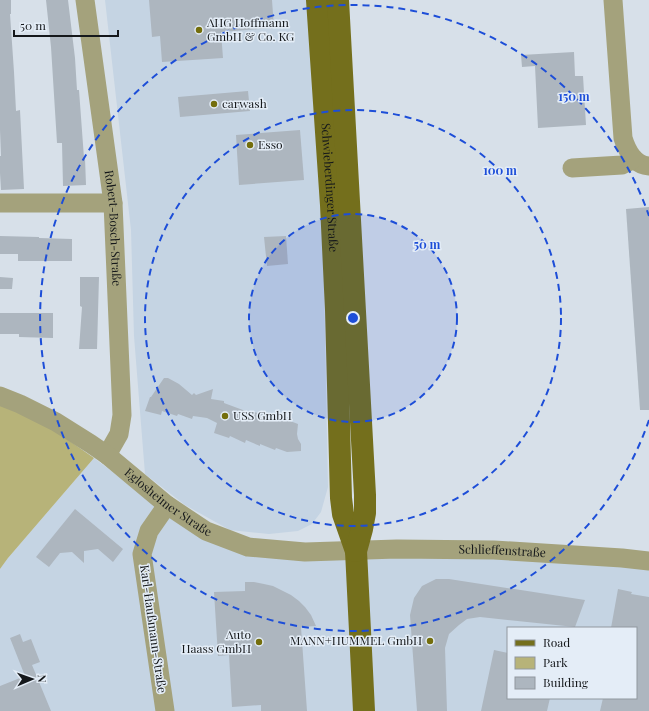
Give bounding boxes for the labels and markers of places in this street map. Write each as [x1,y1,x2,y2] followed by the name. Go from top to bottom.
[206,14,295,44] place label: AHG Hoffmann GmbH & Co. KG
[194,25,204,35] marker: AHG Hoffmann GmbH & Co. KG
[222,95,267,111] place label: carwash
[209,99,219,109] marker: carwash
[258,136,283,152] place label: Esso
[245,140,255,150] marker: Esso
[346,311,360,325] centre of rings
[233,407,292,423] place label: USS GmbH
[220,411,230,421] marker: USS GmbH
[182,626,251,656] place label: Auto Haass GmbH
[290,632,422,648] place label: MANN+HUMMEL GmbH
[425,636,435,646] marker: MANN+HUMMEL GmbH
[254,637,264,647] marker: Auto Haass GmbH

